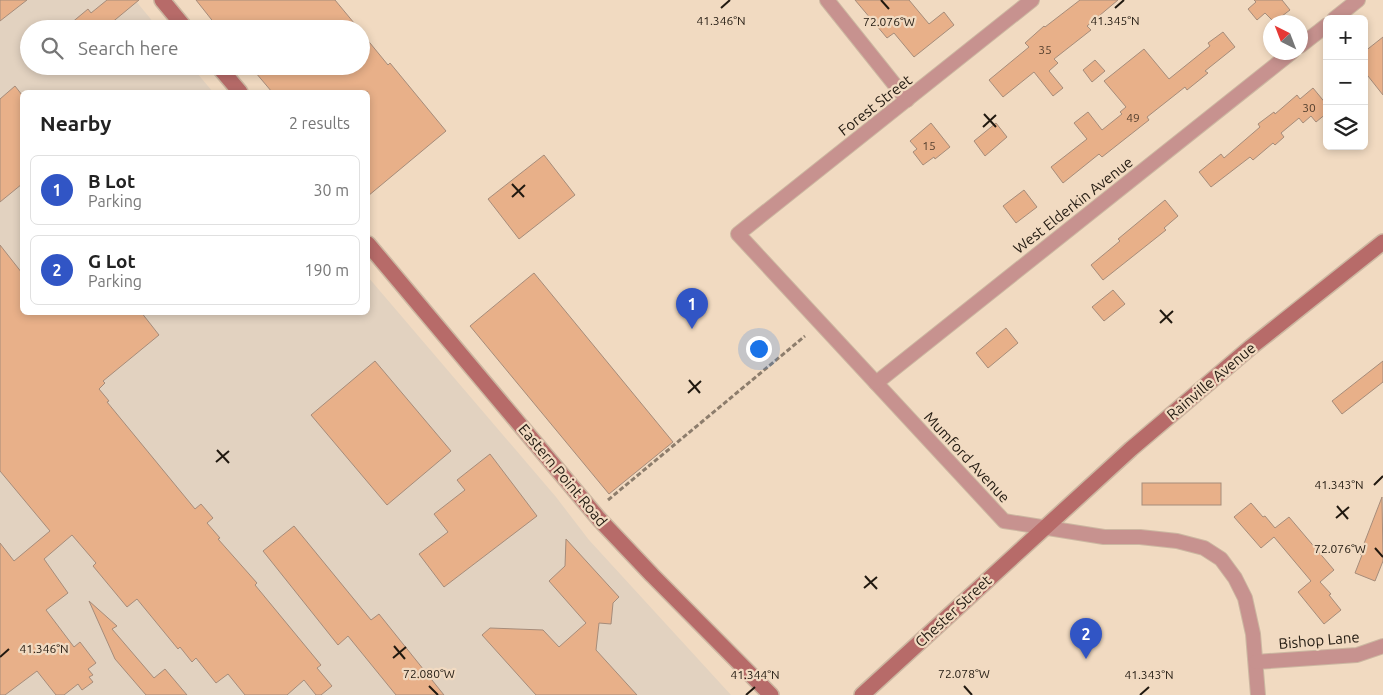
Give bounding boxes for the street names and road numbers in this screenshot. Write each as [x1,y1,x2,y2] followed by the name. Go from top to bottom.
[835,71,915,139] street label: Forest Street
[1010,153,1136,257] street label: West Elderkin Avenue
[1163,339,1259,423] street label: Rainville Avenue
[921,408,1013,506] street label: Mumford Avenue
[515,420,611,530] street label: Eastern Point Road
[911,571,995,651] street label: Chester Street
[1278,628,1360,652] street label: Bishop Lane

